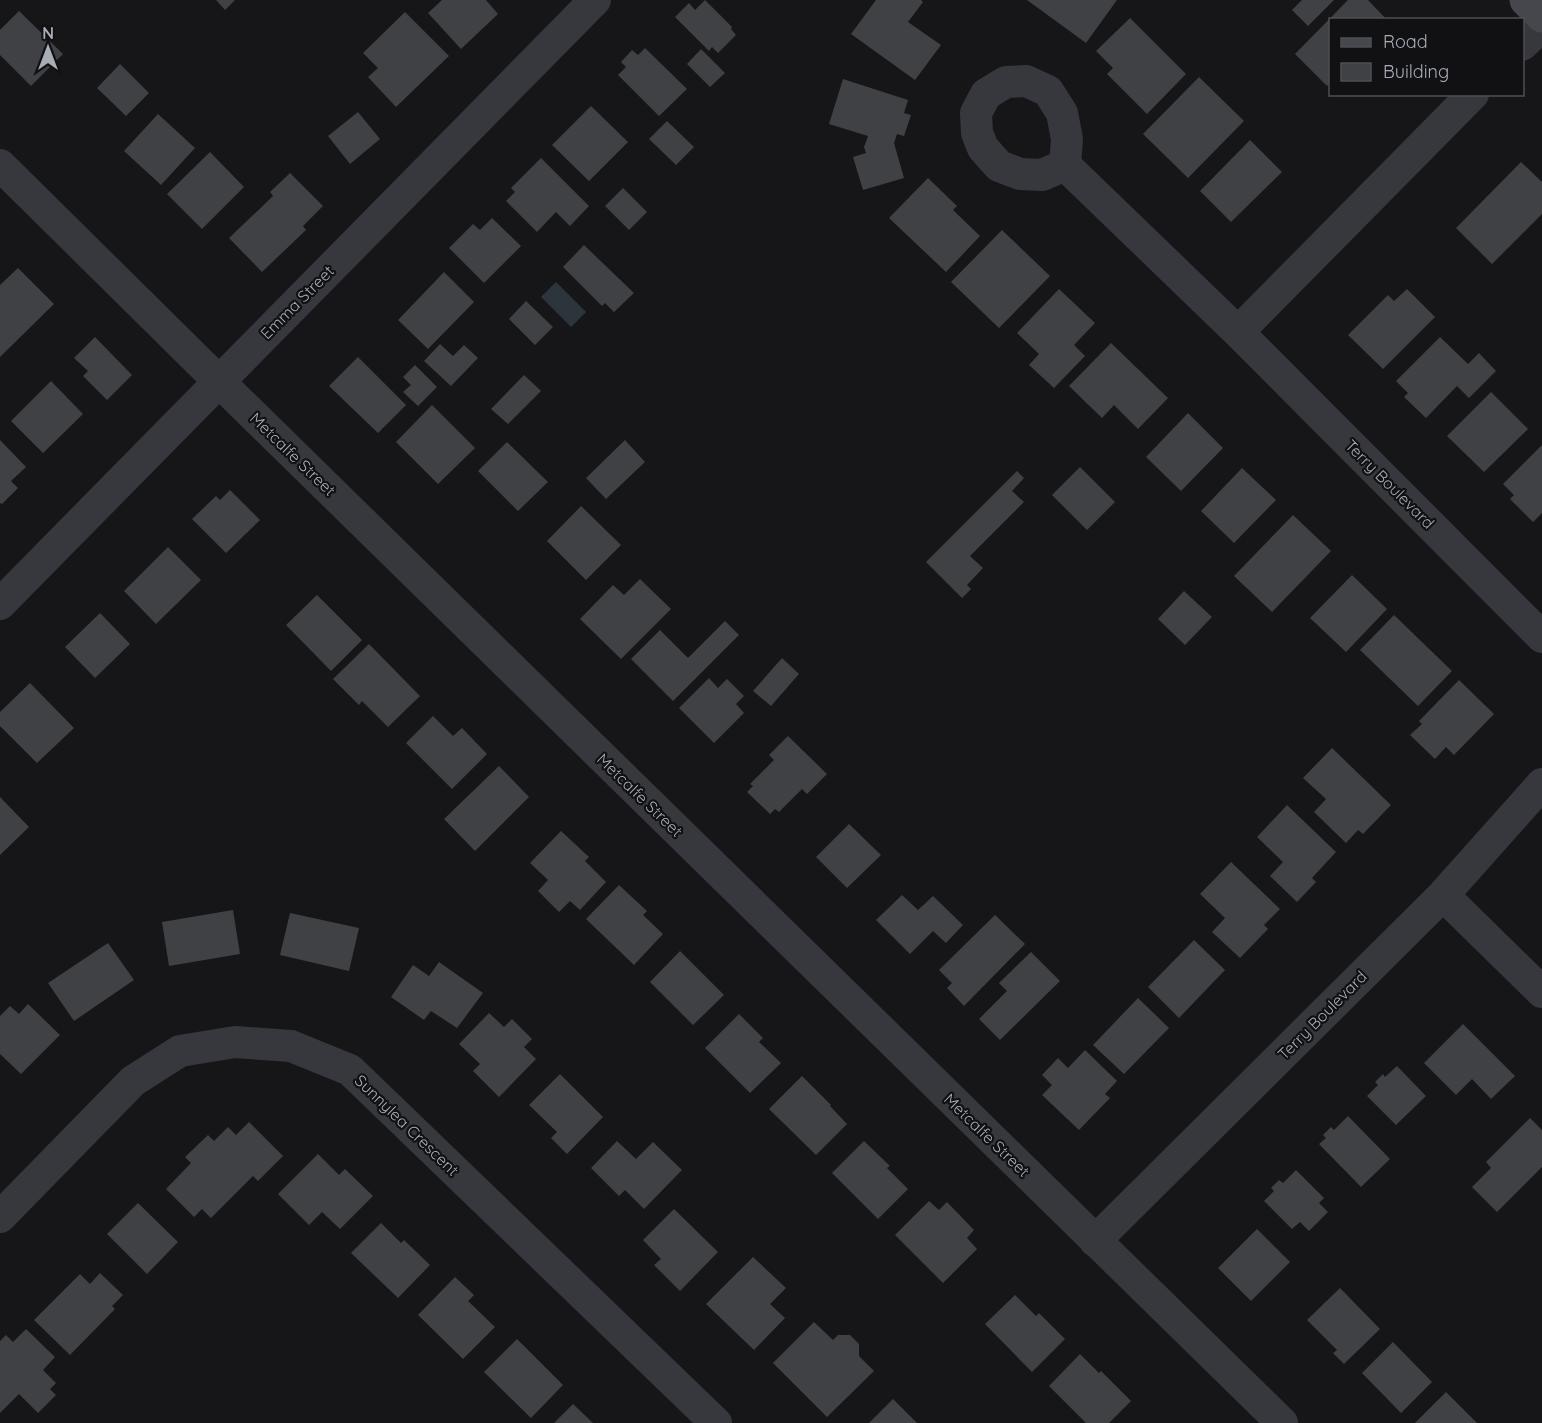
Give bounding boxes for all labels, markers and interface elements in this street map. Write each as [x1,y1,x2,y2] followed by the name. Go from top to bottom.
[18,18,78,78] north arrow
[1329,18,1524,96] legend
[42,23,54,43] text: N
[1383,30,1428,53] text: Road
[1383,60,1449,83] text: Building
[256,261,338,343] street label: Emma Street
[246,408,340,500] street label: Metcalfe Street
[1341,435,1439,533] street label: Terry Boulevard
[593,749,687,841] street label: Metcalfe Street
[1273,966,1371,1064] street label: Terry Boulevard
[351,1070,463,1180] street label: Sunnylea Crescent
[940,1089,1034,1181] street label: Metcalfe Street

